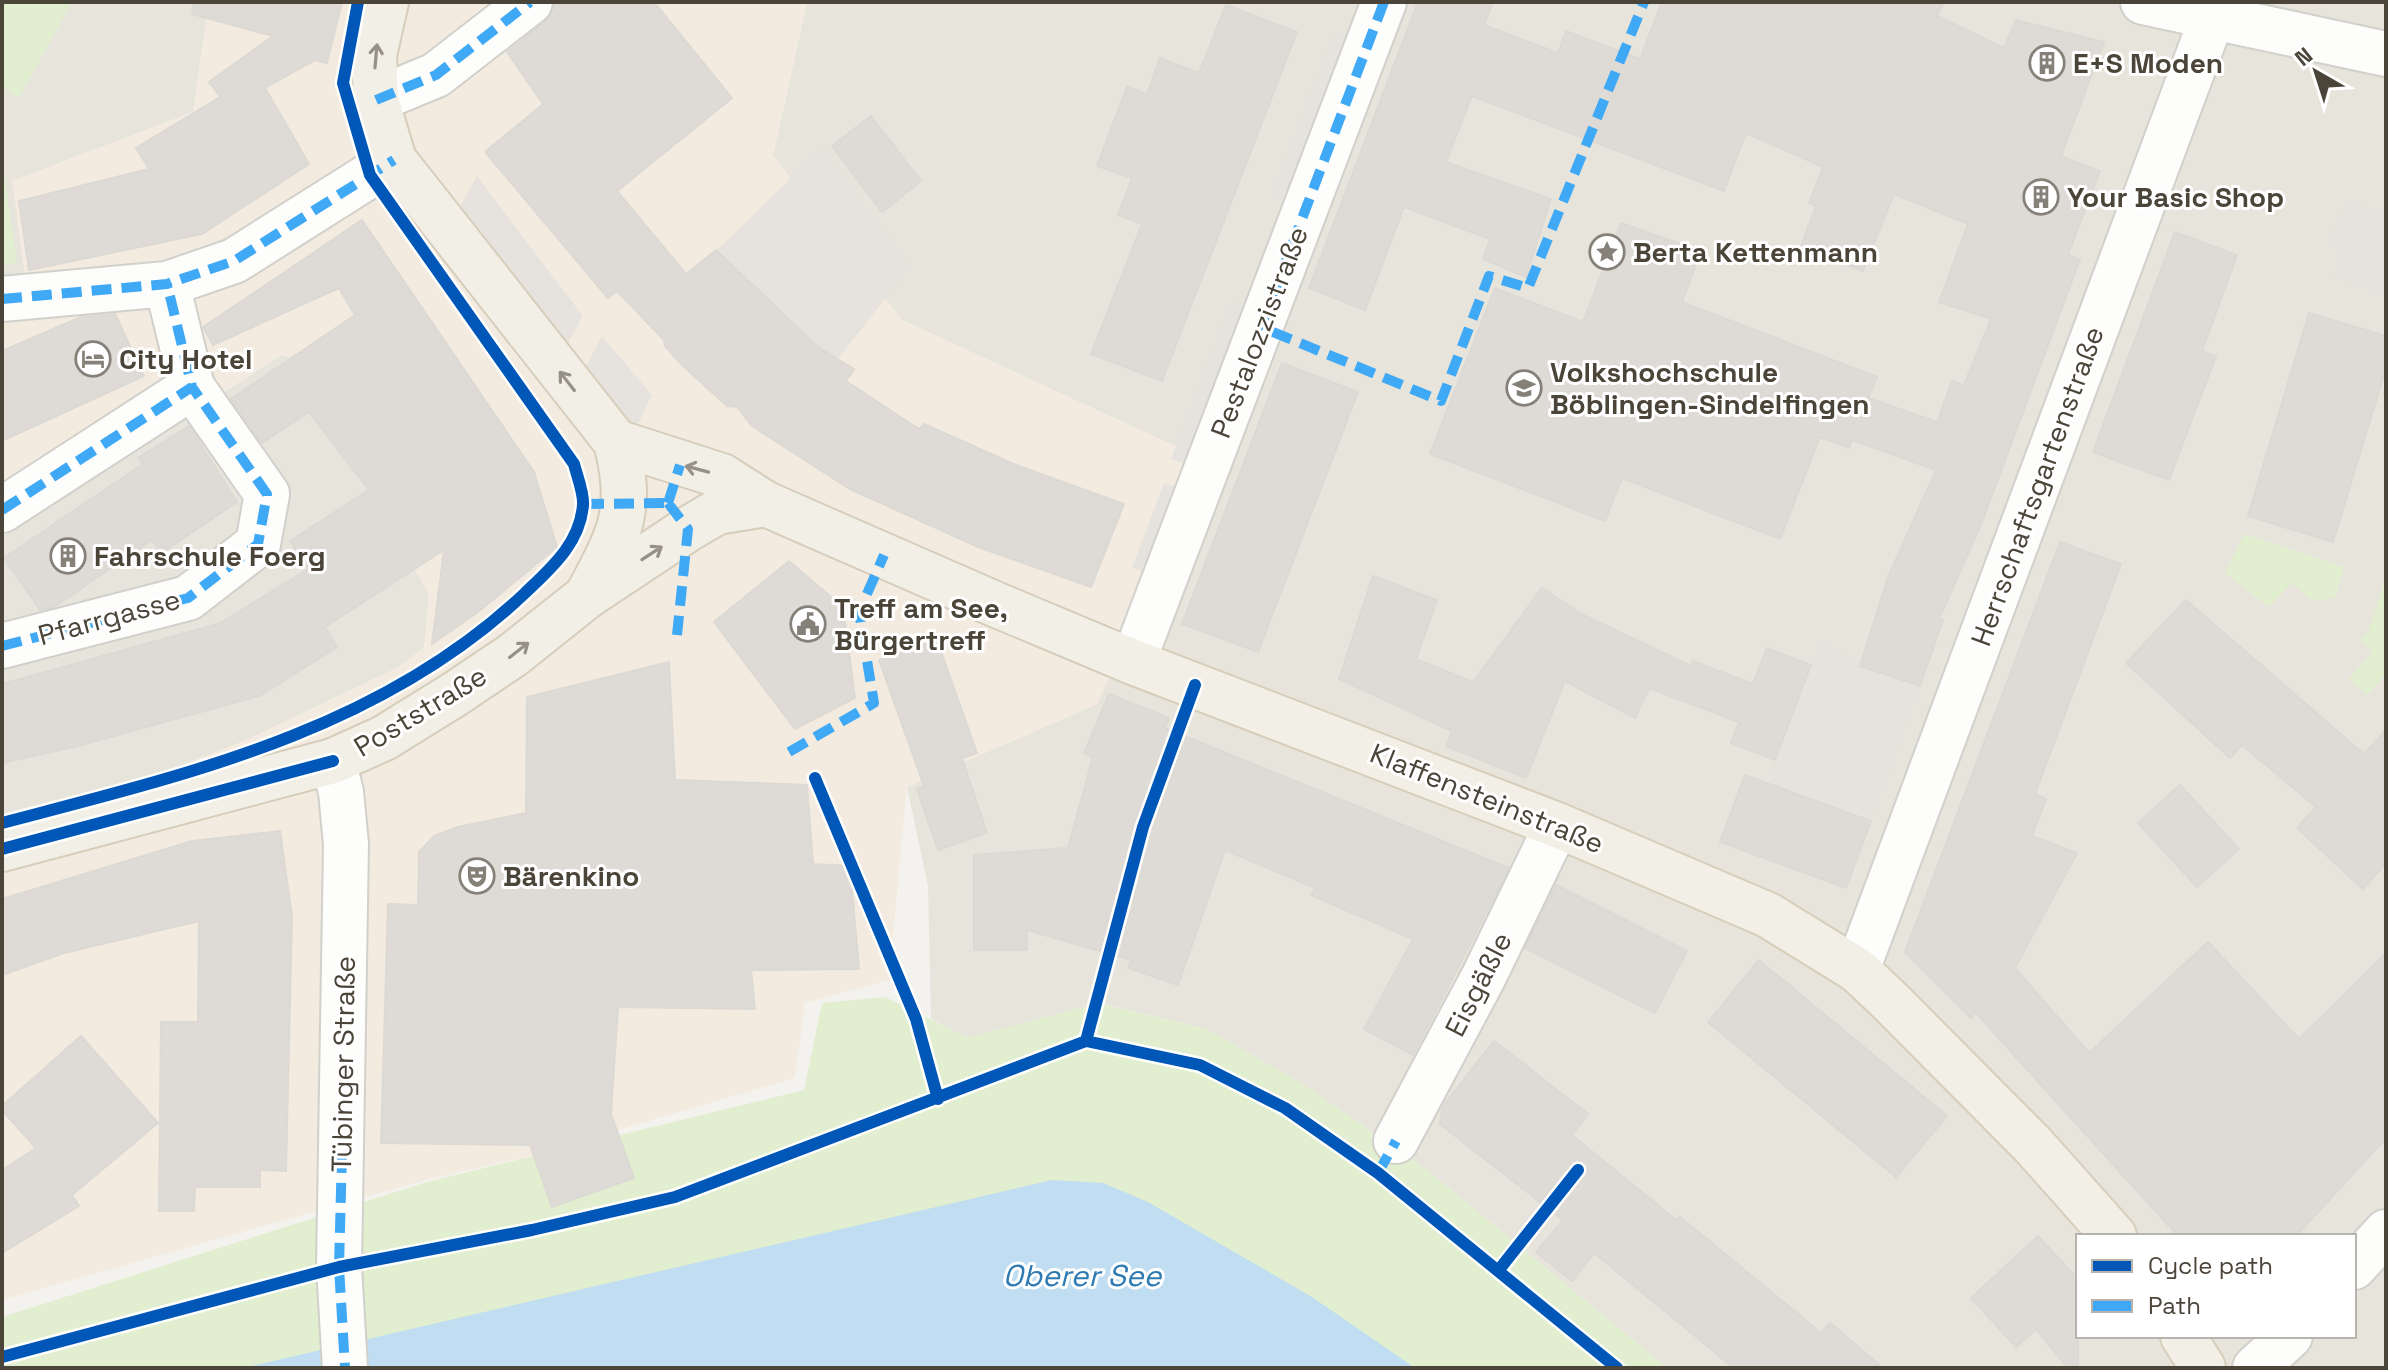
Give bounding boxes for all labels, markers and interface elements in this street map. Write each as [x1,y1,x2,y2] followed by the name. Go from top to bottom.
[2276,32,2356,112] north arrow
[2289,41,2318,72] text: N
[369,43,384,70] one-way arrow
[2028,44,2066,82] building icon: E+S Moden
[2073,45,2223,81] place label: E+S Moden
[2022,178,2060,216] building icon: Your Basic Shop
[2067,179,2284,215] place label: Your Basic Shop
[1202,221,1316,443] street label: Pestalozzistraße
[1588,233,1626,271] place icon: Berta Kettenmann
[1633,234,1878,270] place label: Berta Kettenmann
[1962,321,2112,651] street label: Herrschaftsgartenstraße
[74,340,112,378] hotel icon: City Hotel
[119,341,253,377] place label: City Hotel
[1550,354,1870,422] place label: Volkshochschule Böblingen-Sindelfingen
[1505,369,1543,407] school or university icon: Volkshochschule Böblingen-Sindelfingen
[559,371,576,392] one-way arrow
[685,461,711,476] one-way arrow
[49,537,87,575] building icon: Fahrschule Foerg
[94,538,326,574] place label: Fahrschule Foerg
[640,545,663,561] one-way arrow
[34,581,184,653] street label: Pfarrgasse
[834,590,1008,658] place label: Treff am See, Bürgertreff
[789,605,827,643] public building icon: Treff am See, Bürgertreff
[508,641,529,658] one-way arrow
[347,657,493,765] street label: Poststraße
[1365,735,1609,861] street label: Klaffensteinstraße
[458,857,496,895] theatre icon: Bärenkino
[503,858,639,894] place label: Bärenkino
[1436,926,1520,1042] street label: Eisgäßle
[323,956,363,1172] street label: Tübinger Straße
[2076,1234,2356,1338] legend
[2148,1250,2273,1281] text: Cycle path
[1003,1256,1163,1295] water label: Oberer See
[2148,1290,2201,1321] text: Path

